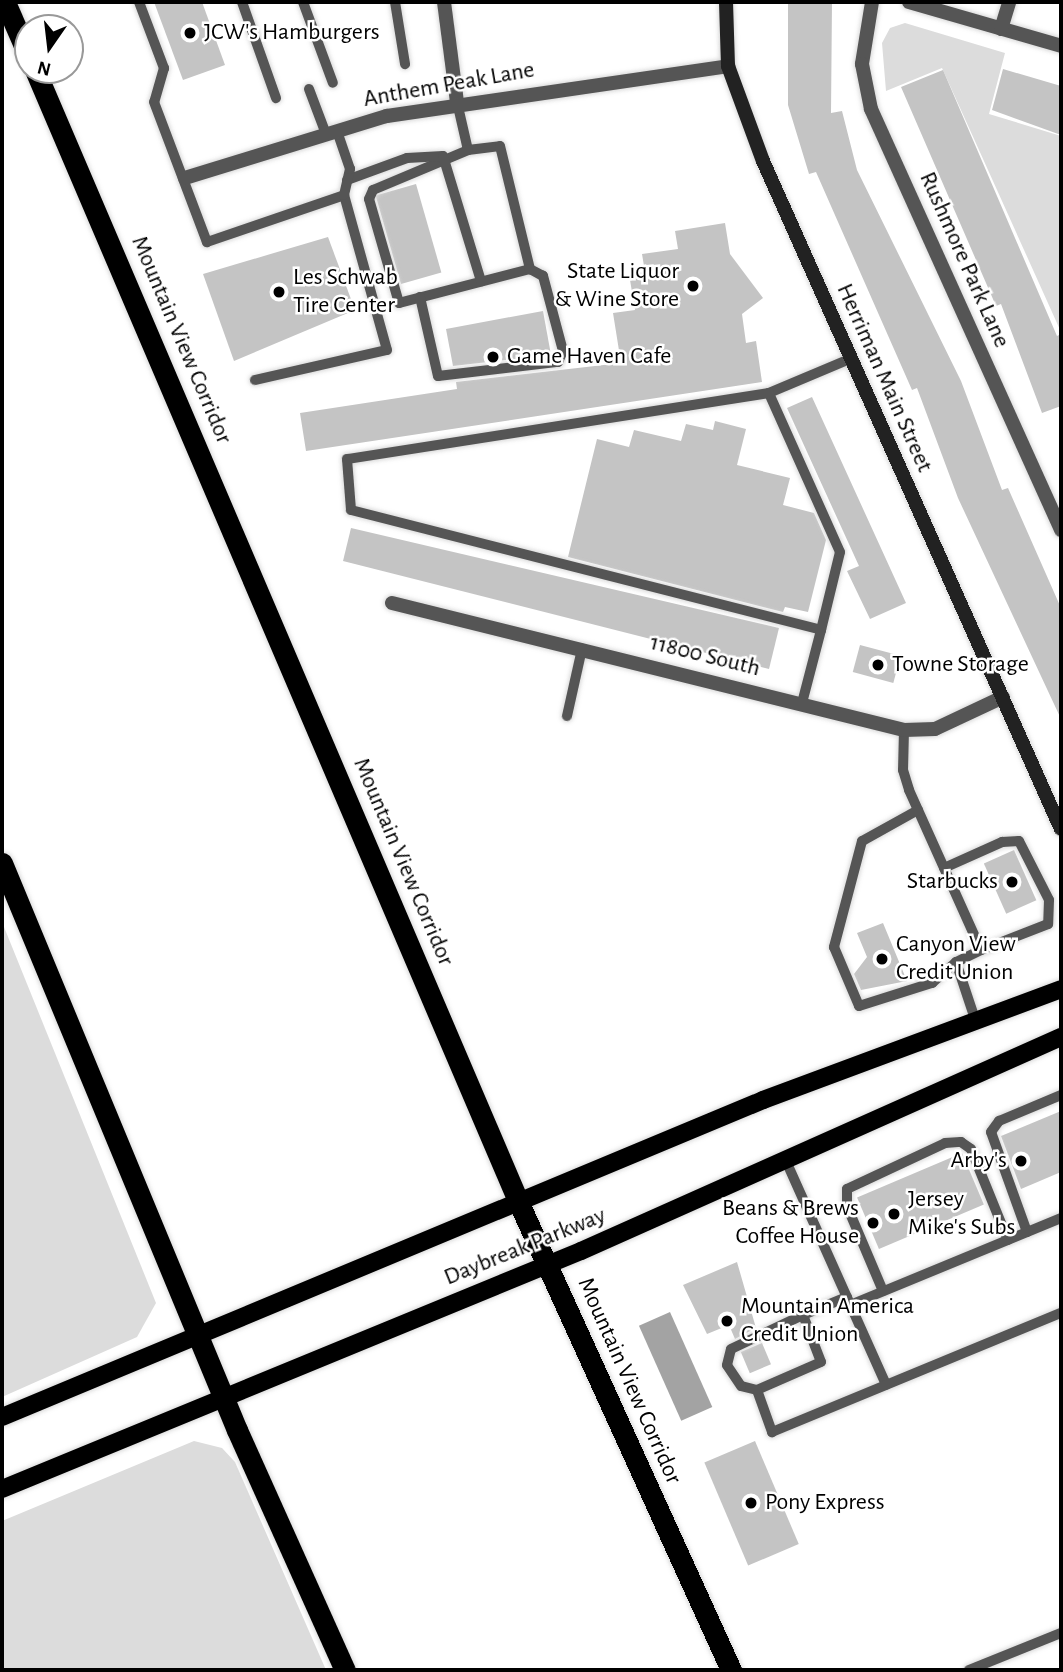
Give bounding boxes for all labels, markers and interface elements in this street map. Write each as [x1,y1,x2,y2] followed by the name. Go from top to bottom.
[14,14,84,84] north arrow
[204,19,380,47] place label: JCW's Hamburgers
[182,25,198,41] marker: JCW's Hamburgers
[361,56,537,114] street label: Anthem Peak Lane
[36,57,53,79] text: N
[912,168,1016,352] street label: Rushmore Park Lane
[124,232,238,448] street label: Mountain View Corridor
[555,258,679,314] place label: State Liquor & Wine Store
[293,264,398,320] place label: Les Schwab Tire Center
[685,278,701,294] marker: State Liquor & Wine Store
[830,279,938,477] street label: Herriman Main Street
[271,284,287,300] marker: Les Schwab Tire Center
[507,343,671,371] place label: Game Haven Cafe
[485,349,501,365] marker: Game Haven Cafe
[647,628,763,684] street label: 11800 South
[892,651,1029,679] place label: Towne Storage
[870,657,886,673] marker: Towne Storage
[346,754,460,970] street label: Mountain View Corridor
[907,868,998,896] place label: Starbucks
[1004,874,1020,890] marker: Starbucks
[896,931,1016,987] place label: Canyon View Credit Union
[874,951,890,967] marker: Canyon View Credit Union
[950,1147,1007,1175] place label: Arby's
[1013,1153,1029,1169] marker: Arby's
[908,1186,1015,1242] place label: Jersey Mike's Subs
[722,1195,859,1251] place label: Beans & Brews Coffee House
[440,1201,610,1293] street label: Daybreak Parkway
[886,1206,902,1222] marker: Jersey Mike's Subs
[865,1215,881,1231] marker: Beans & Brews Coffee House
[571,1273,687,1489] street label: Mountain View Corridor
[741,1293,914,1349] place label: Mountain America Credit Union
[719,1313,735,1329] marker: Mountain America Credit Union
[765,1489,885,1517] place label: Pony Express
[743,1495,759,1511] marker: Pony Express

